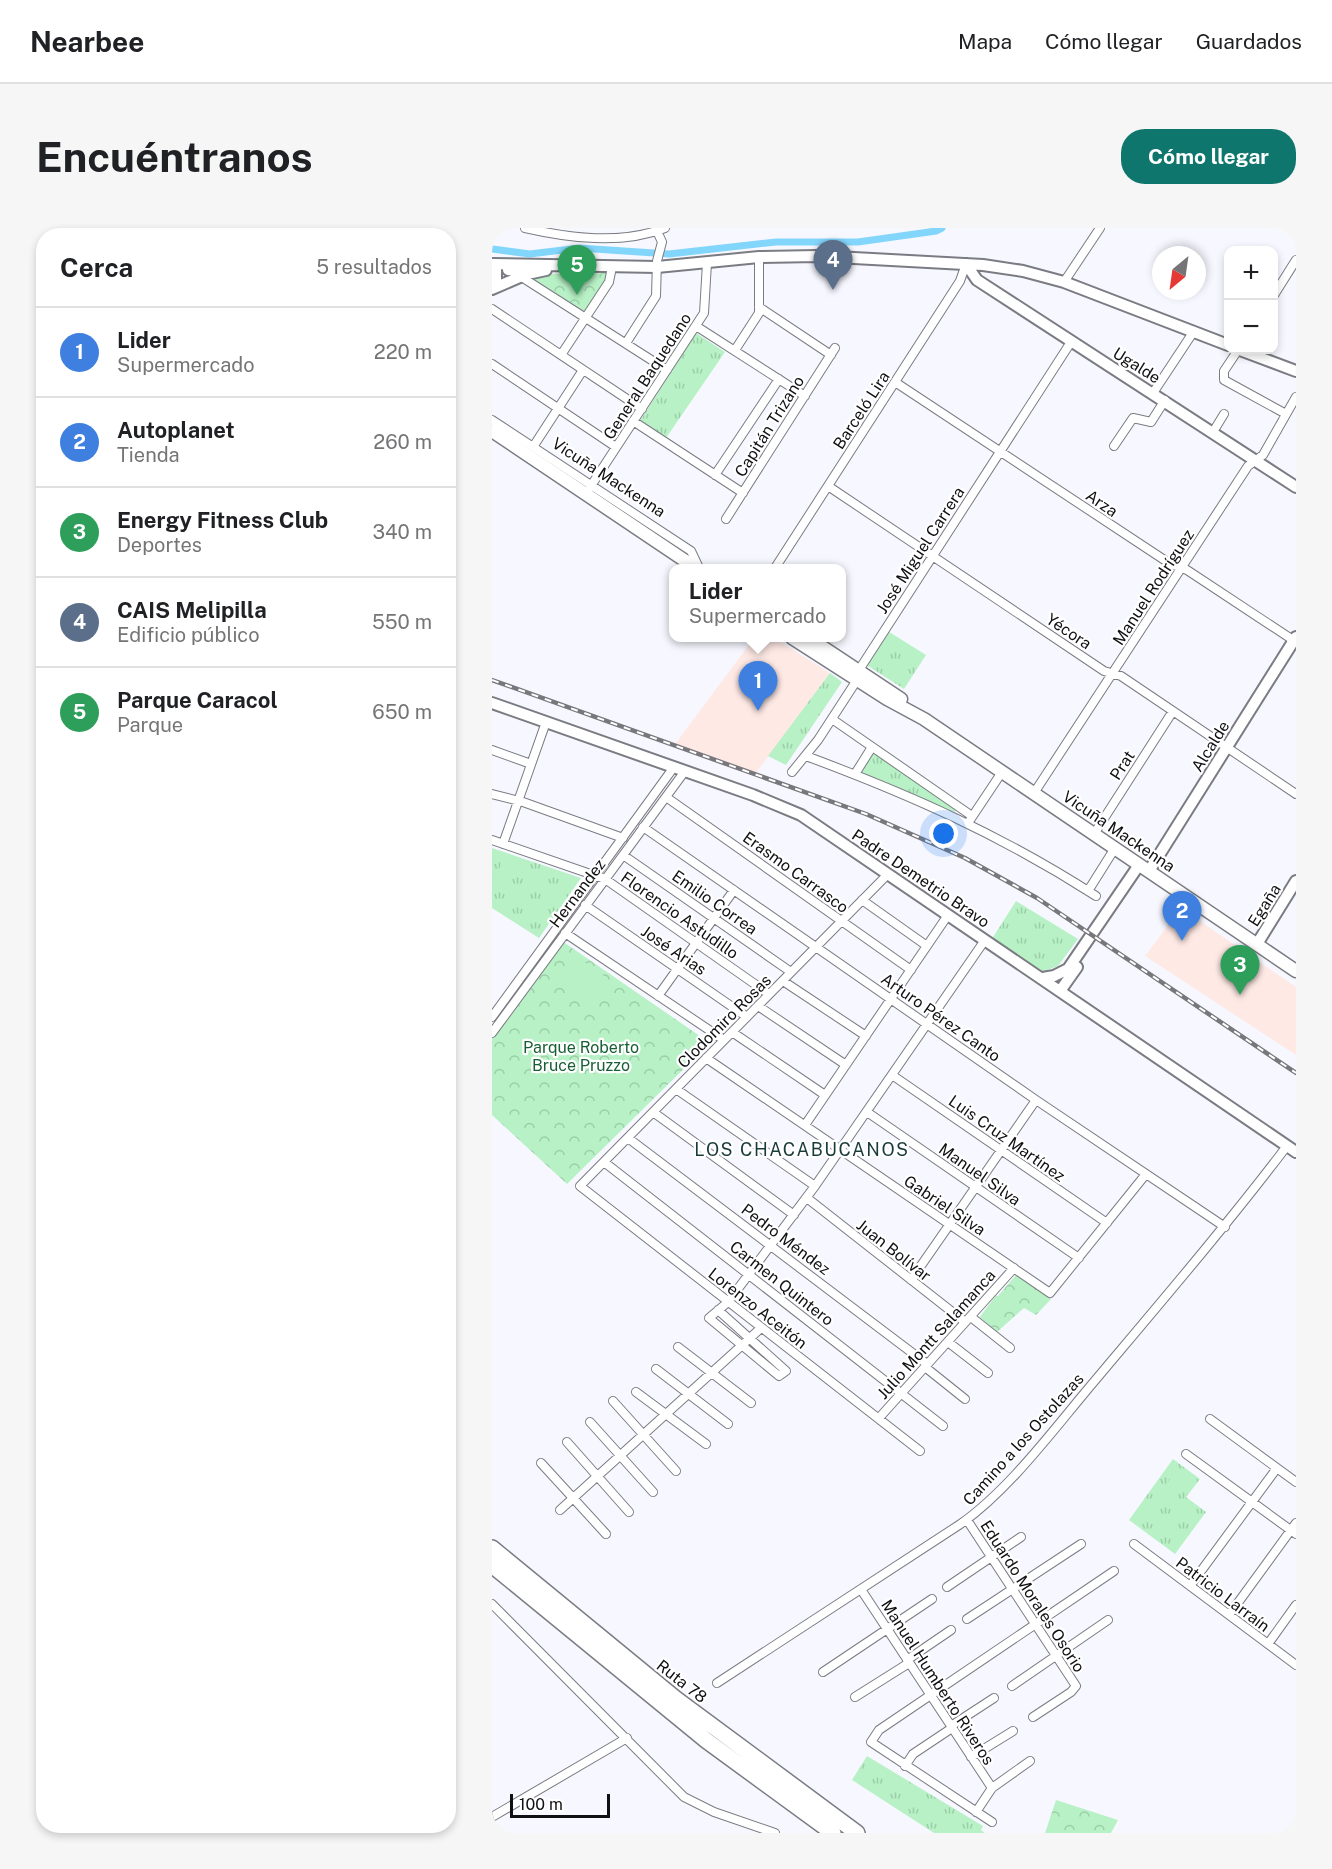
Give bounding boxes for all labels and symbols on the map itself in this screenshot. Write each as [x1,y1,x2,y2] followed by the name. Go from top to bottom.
[814,241,852,290] pin: 4
[558,245,596,295] pin: 5
[1152,246,1206,300] north arrow
[599,310,695,443] street label: General Baquedano
[1109,343,1164,387] street label: Ugalde
[829,368,894,453] street label: Barceló Lira
[731,372,808,480] street label: Capitán Trizano
[549,434,669,521] street label: Vicuña Mackenna
[872,483,968,617] street label: José Miguel Carrera
[1082,486,1121,521] street label: Arza
[1109,526,1198,649] street label: Manuel Rodríguez
[1043,609,1095,653] street label: Yécora
[738,662,778,711] pin: 1
[1187,717,1233,775] street label: Alcalde
[1106,747,1139,783] street label: Prat
[1059,787,1178,876] street label: Vicuña Mackenna
[929,819,958,848] your location
[848,825,993,932] street label: Padre Demetrio Bravo
[739,828,852,917] street label: Erasmo Carrasco
[545,855,610,931] street label: Hernandez
[669,866,761,939] street label: Emilio Correa
[617,868,742,963] street label: Florencio Astudillo
[1244,881,1285,930] street label: Egaña
[1162,892,1202,941] pin: 2
[637,922,710,979] street label: José Arias
[1220,946,1260,995] pin: 3
[877,969,1004,1066] street label: Arturo Pérez Canto
[674,971,775,1072] street label: Clodomiro Rosas
[523,1038,639,1075] park label: Parque Roberto Bruce Pruzzo
[945,1091,1069,1186] street label: Luis Cruz Martínez
[694,1139,910,1160] district label: LOS CHACABUCANOS
[935,1139,1024,1210] street label: Manuel Silva
[900,1171,989,1240] street label: Gabriel Silva
[738,1200,834,1279] street label: Pedro Méndez
[853,1216,935,1285] street label: Juan Bolívar
[726,1237,837,1330] street label: Carmen Quintero
[705,1264,811,1353] street label: Lorenzo Aceitón
[873,1266,999,1403] street label: Julio Montt Salamanca
[959,1370,1088,1509] street label: Camino a los Ostolazas
[976,1517,1089,1676] street label: Eduardo Morales Osorio
[1172,1553,1273,1636] street label: Patricio Larraín
[877,1596,998,1768] street label: Manuel Humberto Riveros
[653,1656,711,1707] street label: Ruta 78
[510,1791,610,1818] scale bar

